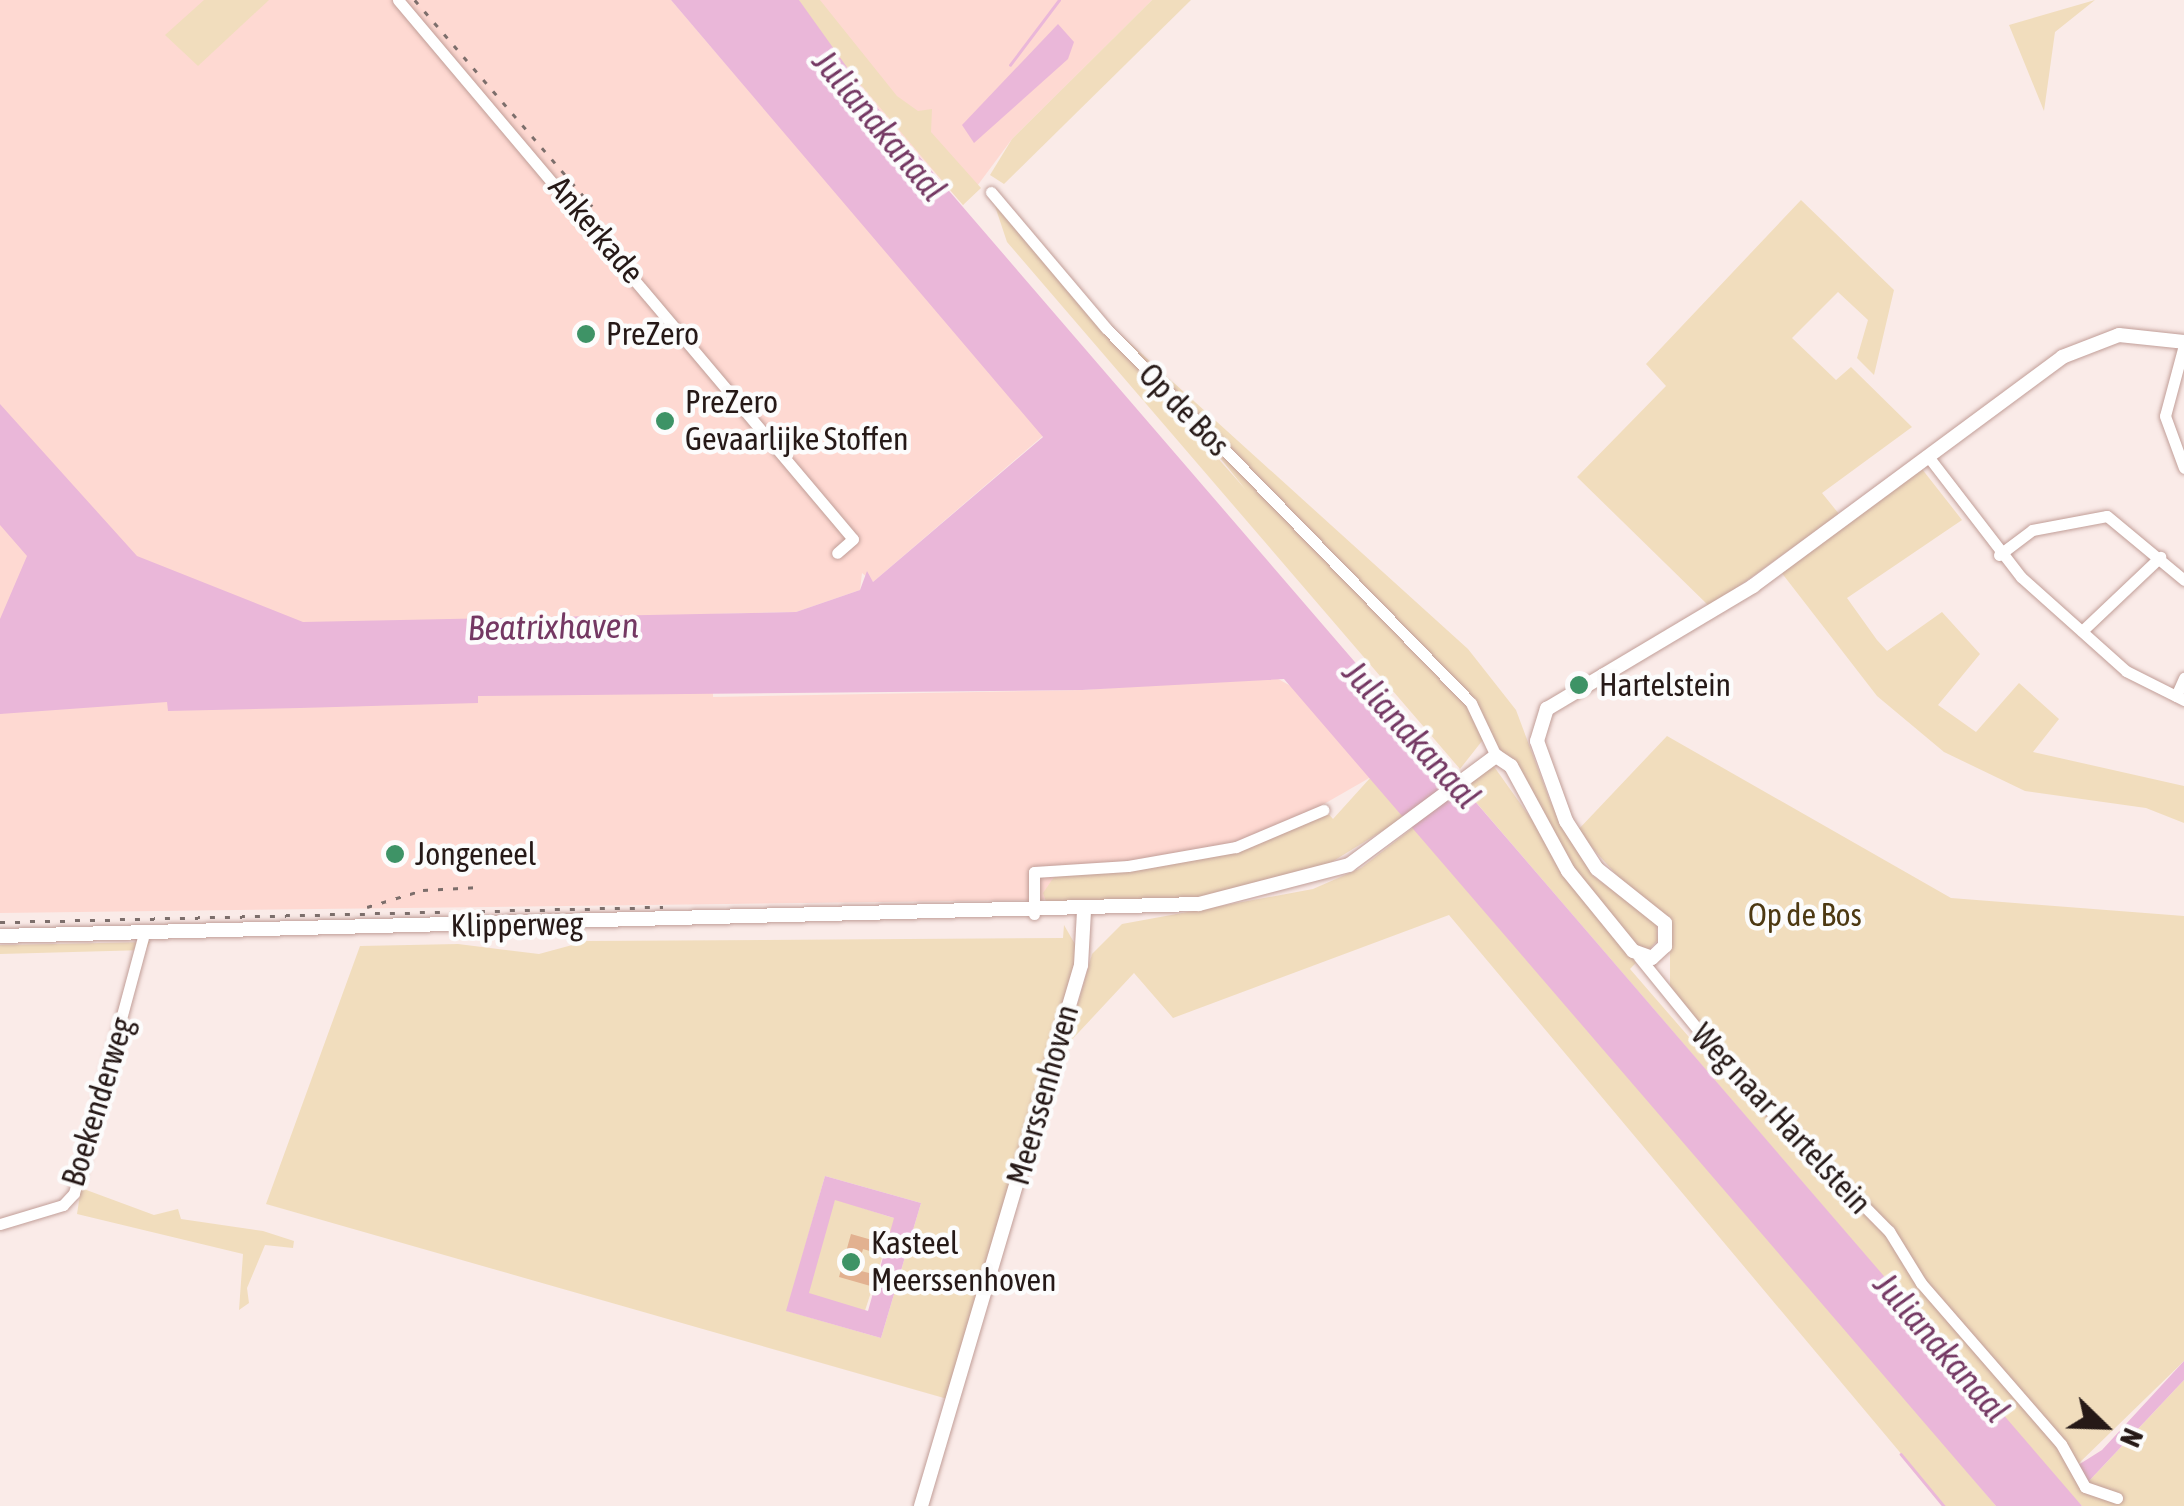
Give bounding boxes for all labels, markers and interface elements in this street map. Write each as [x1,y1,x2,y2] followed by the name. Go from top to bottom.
[805,41,955,209] water label: Julianakanaal
[540,169,652,291] street label: Ankerkade
[606,315,699,353] place label: PreZero
[575,323,597,345] marker: PreZero
[1131,356,1237,464] street label: Op de Bos
[685,384,909,459] place label: PreZero Gevaarlijke Stoffen
[654,410,676,432] marker: PreZero Gevaarlijke Stoffen
[467,604,639,648] water label: Beatrixhaven
[1335,651,1489,817] water label: Julianakanaal
[1599,666,1731,704] place label: Hartelstein
[1568,674,1590,696] marker: Hartelstein
[415,835,536,873] place label: Jongeneel
[384,843,406,865] marker: Jongeneel
[1748,896,1862,934] park label: Op de Bos
[450,905,584,945] street label: Klipperweg
[999,1001,1087,1189] street label: Meerssenhoven
[54,1013,142,1191] street label: Boekenderweg
[1683,1016,1879,1222] street label: Weg naar Hartelstein
[871,1225,1057,1300] place label: Kasteel Meerssenhoven
[840,1251,862,1273] marker: Kasteel Meerssenhoven
[1866,1264,2018,1430] water label: Julianakanaal
[2054,1376,2154,1476] north arrow
[2114,1424,2150,1452] text: N

